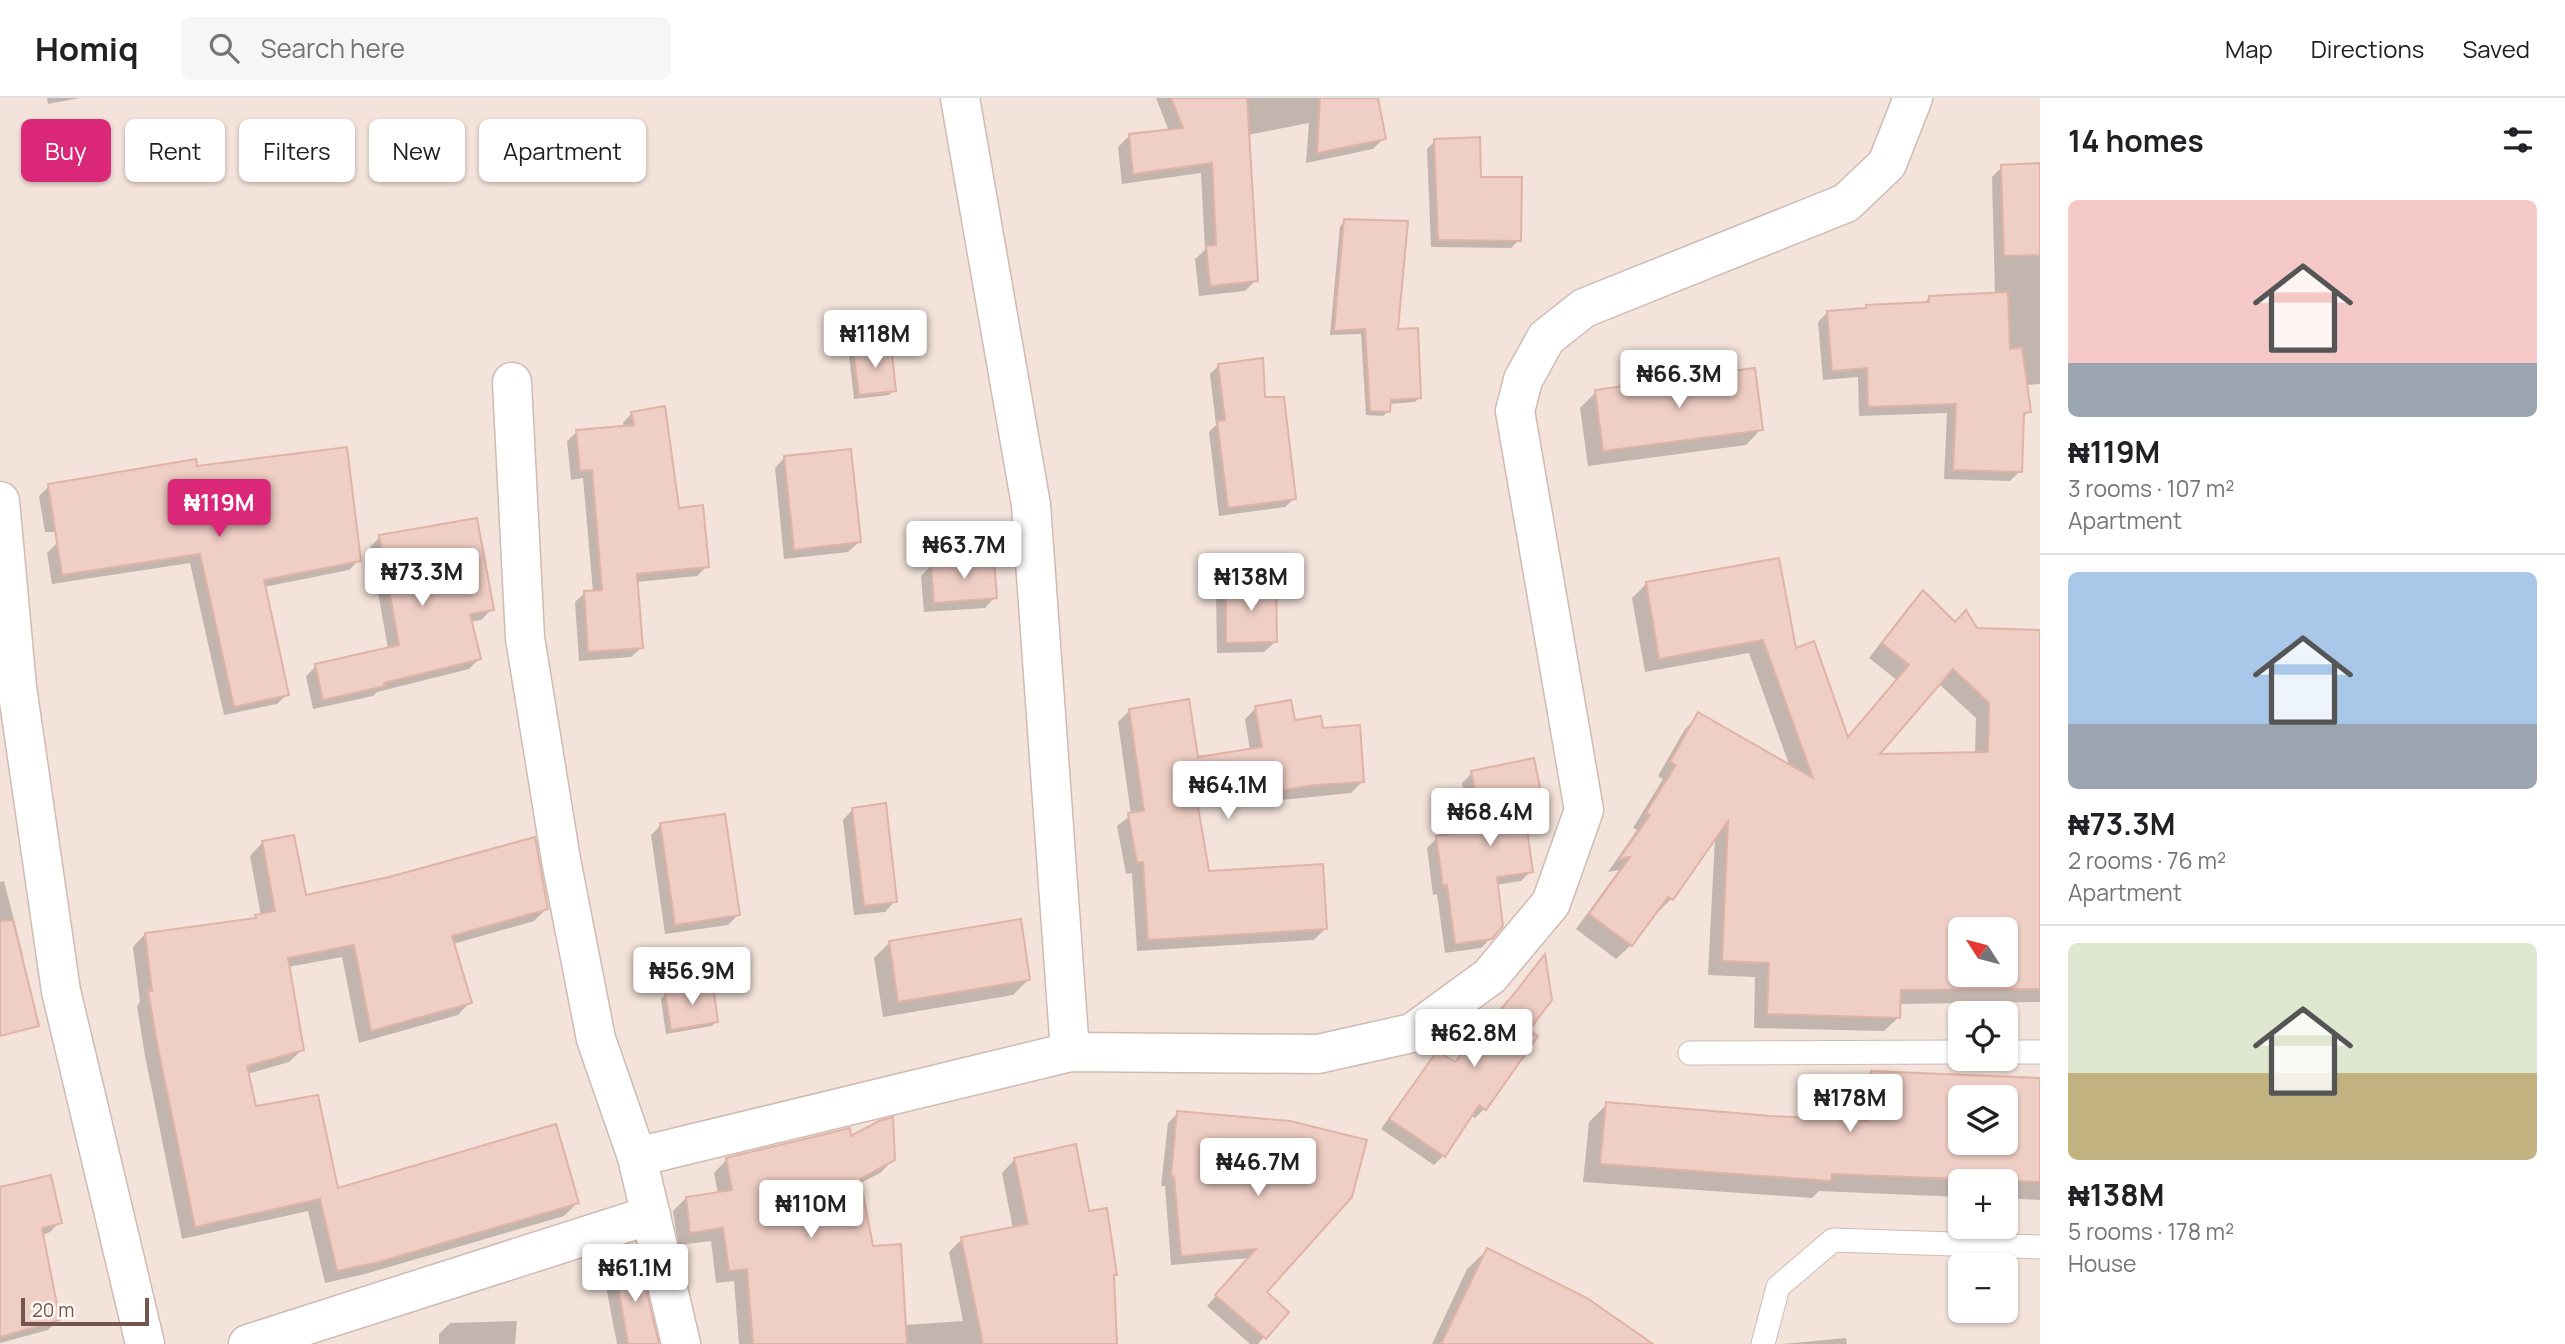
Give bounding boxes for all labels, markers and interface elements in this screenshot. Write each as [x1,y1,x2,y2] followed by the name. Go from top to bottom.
[181,17,671,80] search box
[35,26,139,71] text: Homiq
[205,29,243,67] icon: search
[261,30,405,66] text: Search here
[2225,32,2273,65] text: Map
[2311,32,2424,65] text: Directions
[2462,32,2530,65] text: Saved
[21,119,111,182] chip: Buy
[125,119,225,182] chip: Rent
[239,119,355,182] chip: Filters
[369,119,465,182] chip: New
[479,119,646,182] chip: Apartment
[2068,120,2204,161] text: 14 homes
[2499,121,2537,159] icon: filters
[2240,245,2366,371] icon: home
[826,310,924,370] pin: ₦118M
[840,317,910,349] text: ₦118M
[1622,350,1736,410] pin: ₦66.3M
[1636,357,1722,389] text: ₦66.3M
[2068,431,2160,472] text: ₦119M
[2068,472,2234,504] text: 3 rooms · 107 m²
[170,480,268,539] pin: ₦119M
[184,486,254,518] text: ₦119M
[2068,504,2182,536] text: Apartment
[907,522,1021,581] pin: ₦63.7M
[922,528,1006,560] text: ₦63.7M
[365,548,479,608] pin: ₦73.3M
[1202,554,1300,613] pin: ₦138M
[381,555,463,587] text: ₦73.3M
[1214,560,1288,592] text: ₦138M
[2240,617,2366,743] icon: home
[1171,762,1285,821] pin: ₦64.1M
[1189,768,1267,800] text: ₦64.1M
[1433,788,1547,848] pin: ₦68.4M
[1447,795,1533,827] text: ₦68.4M
[2068,803,2175,844] text: ₦73.3M
[2068,844,2226,876] text: 2 rooms · 76 m²
[2068,876,2182,908] text: Apartment
[1948,917,2018,987] north arrow
[1948,917,2018,1323] map controls
[635,948,749,1007] pin: ₦56.9M
[649,954,735,986] text: ₦56.9M
[2240,988,2366,1114] icon: home
[1948,1001,2018,1071] button: locate
[1417,1010,1531,1069] pin: ₦62.8M
[1431,1016,1517,1048] text: ₦62.8M
[1801,1074,1899,1134] pin: ₦178M
[1814,1081,1886,1113] text: ₦178M
[1948,1085,2018,1155] button: layers
[1201,1138,1315,1198] pin: ₦46.7M
[1216,1145,1300,1177] text: ₦46.7M
[1948,1169,2018,1239] button: +
[2068,1174,2164,1215] text: ₦138M
[762,1180,860,1240] pin: ₦110M
[775,1187,847,1219] text: ₦110M
[2068,1215,2234,1247] text: 5 rooms · 178 m²
[578,1244,692,1304] pin: ₦61.1M
[2068,1247,2137,1279] text: House
[598,1251,672,1283] text: ₦61.1M
[1948,1253,2018,1323] button: −
[21,1295,149,1327] scale bar
[32,1297,74,1323] text: 20 m

